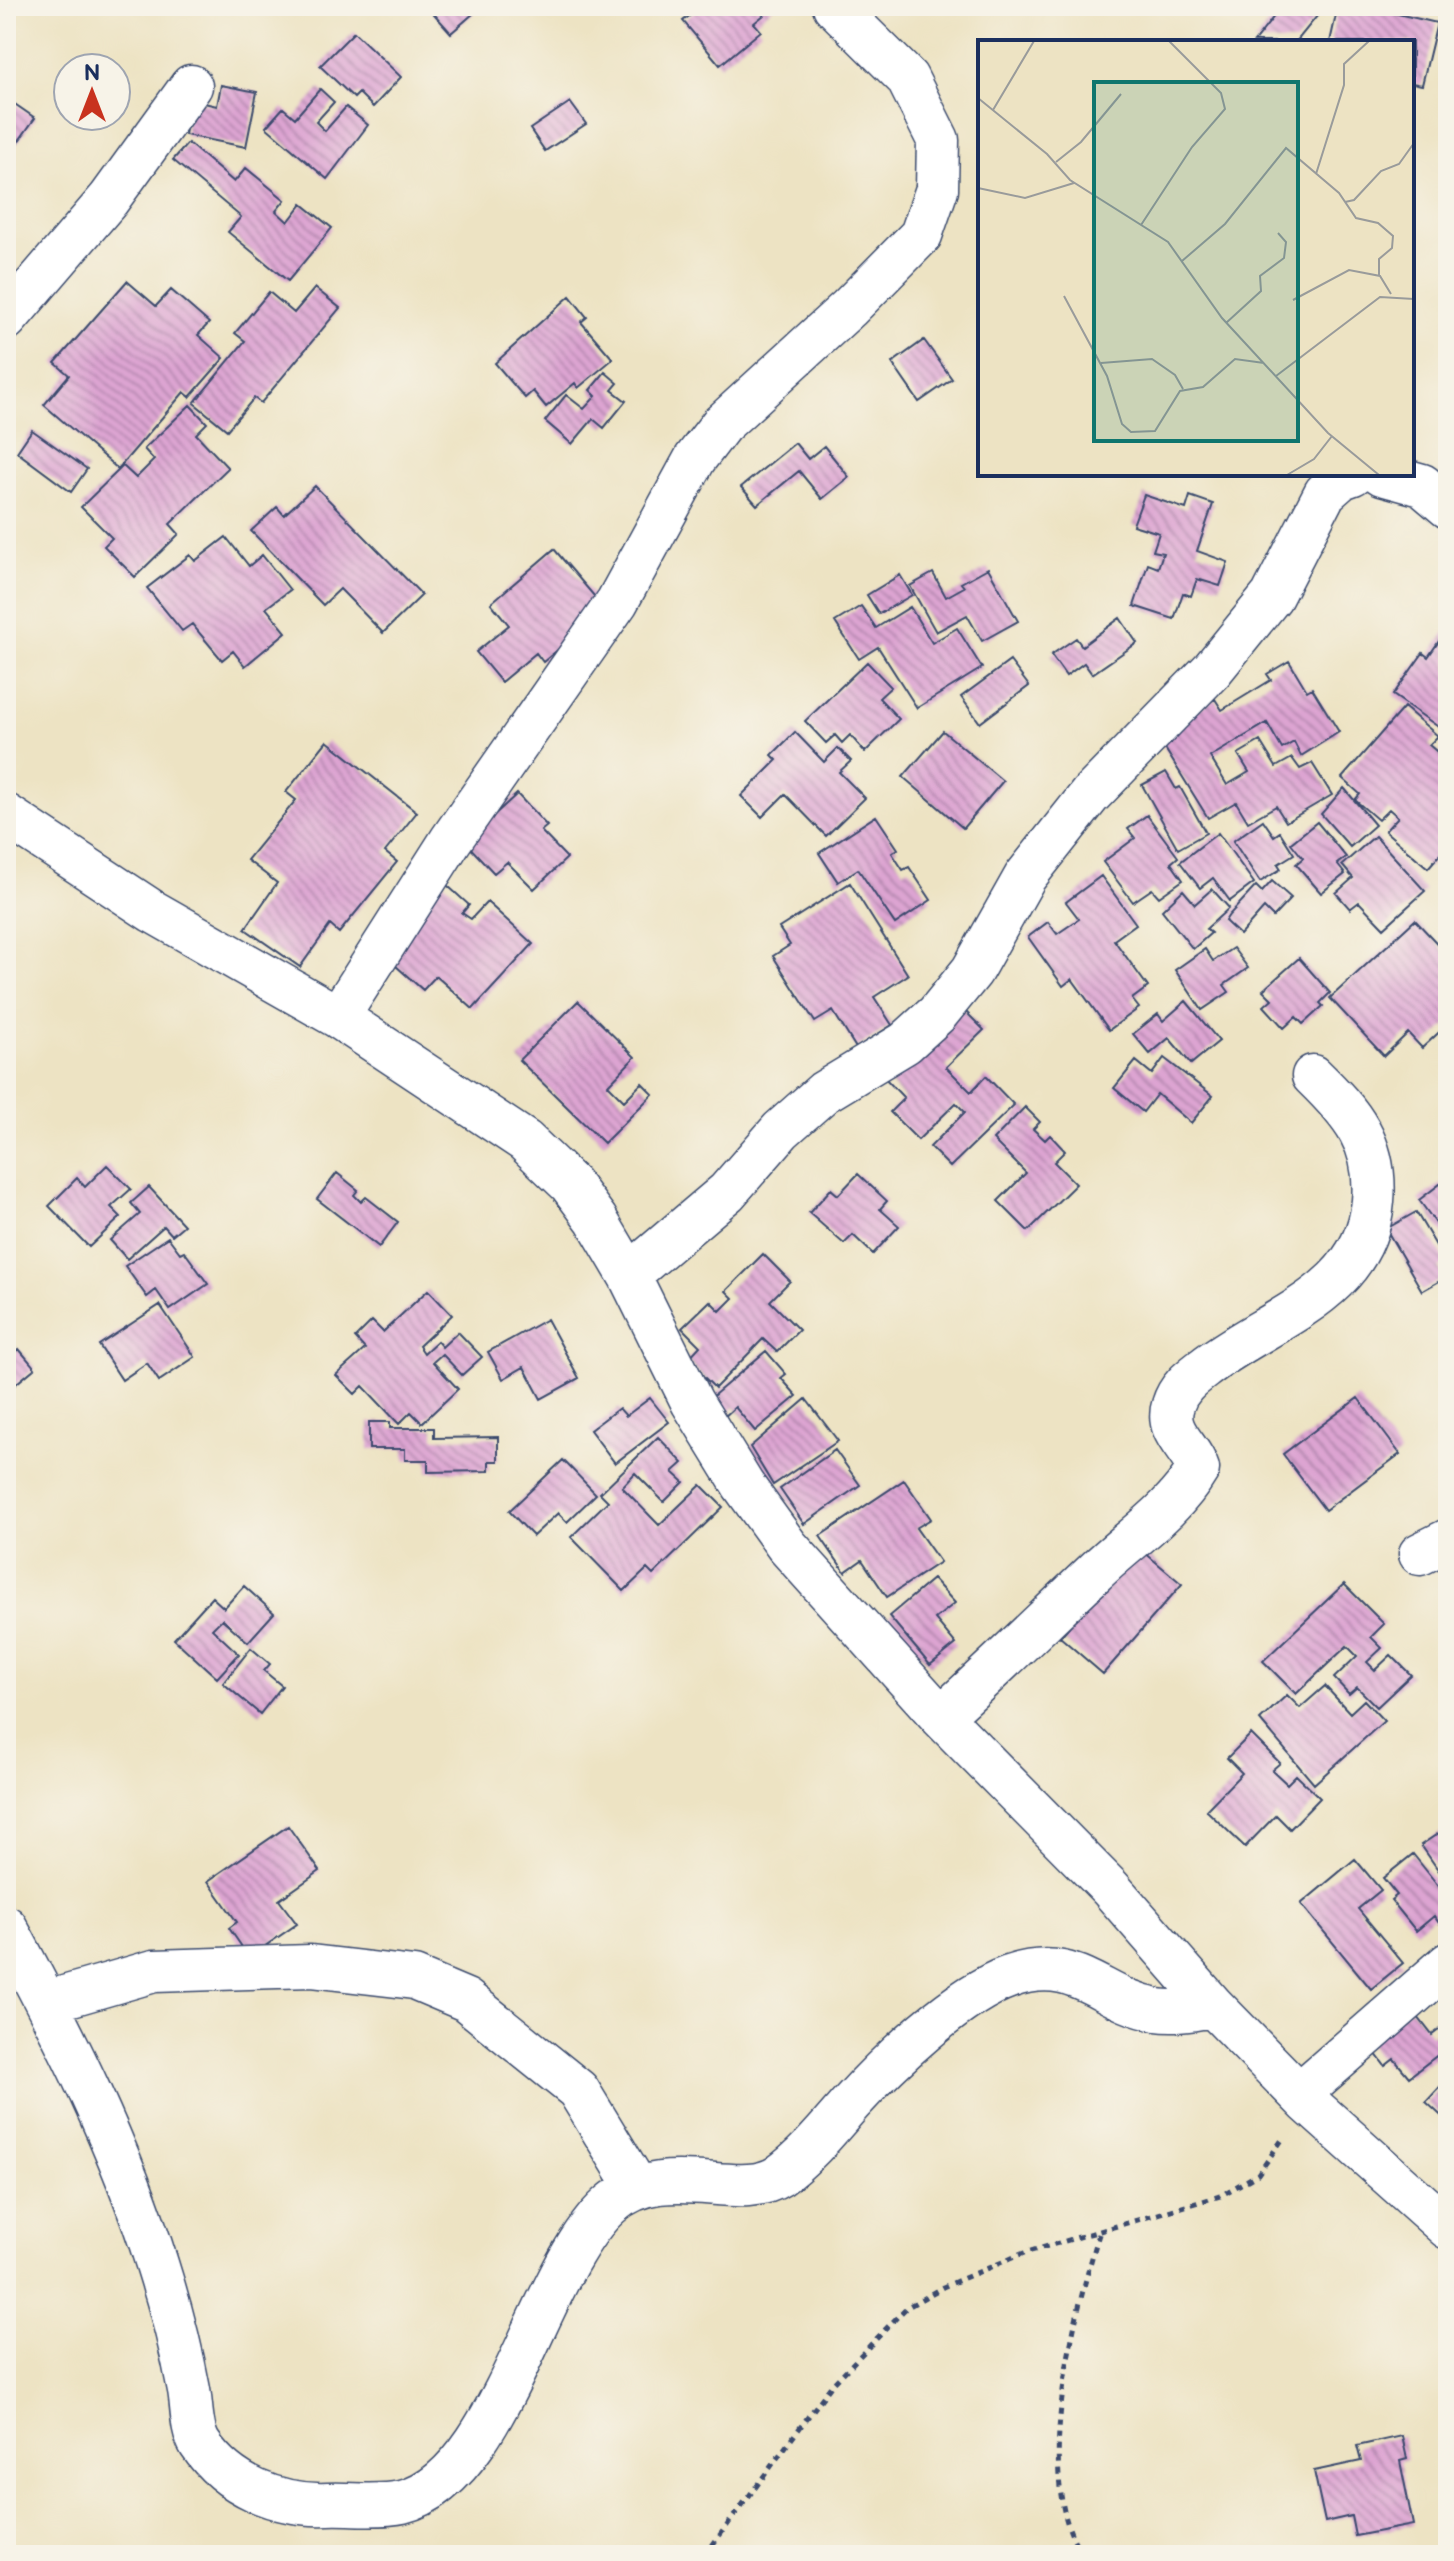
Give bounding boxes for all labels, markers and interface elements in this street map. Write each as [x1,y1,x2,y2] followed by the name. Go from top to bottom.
[978,40,1414,476] inset map
[52,52,132,132] north arrow
[84,60,100,87] text: N

